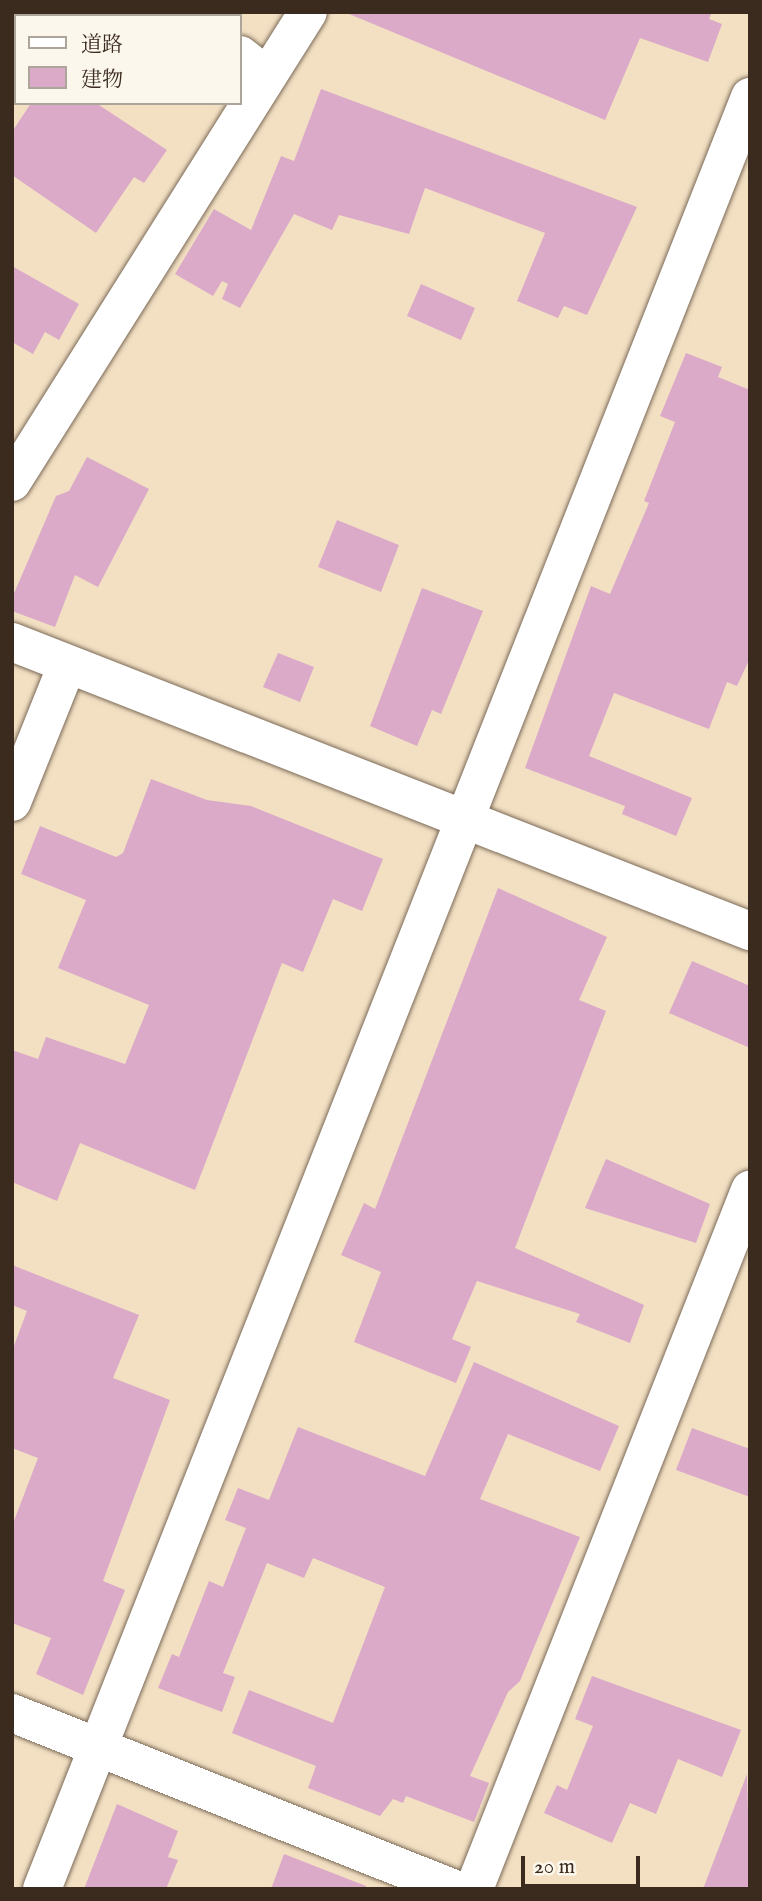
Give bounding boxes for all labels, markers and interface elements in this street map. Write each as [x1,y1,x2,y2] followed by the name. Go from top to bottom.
[14,14,242,105] legend
[81,32,123,59] text: 道路
[81,67,123,94] text: 建物
[524,1842,643,1886] scale bar
[534,1854,575,1881] text: 20 m

